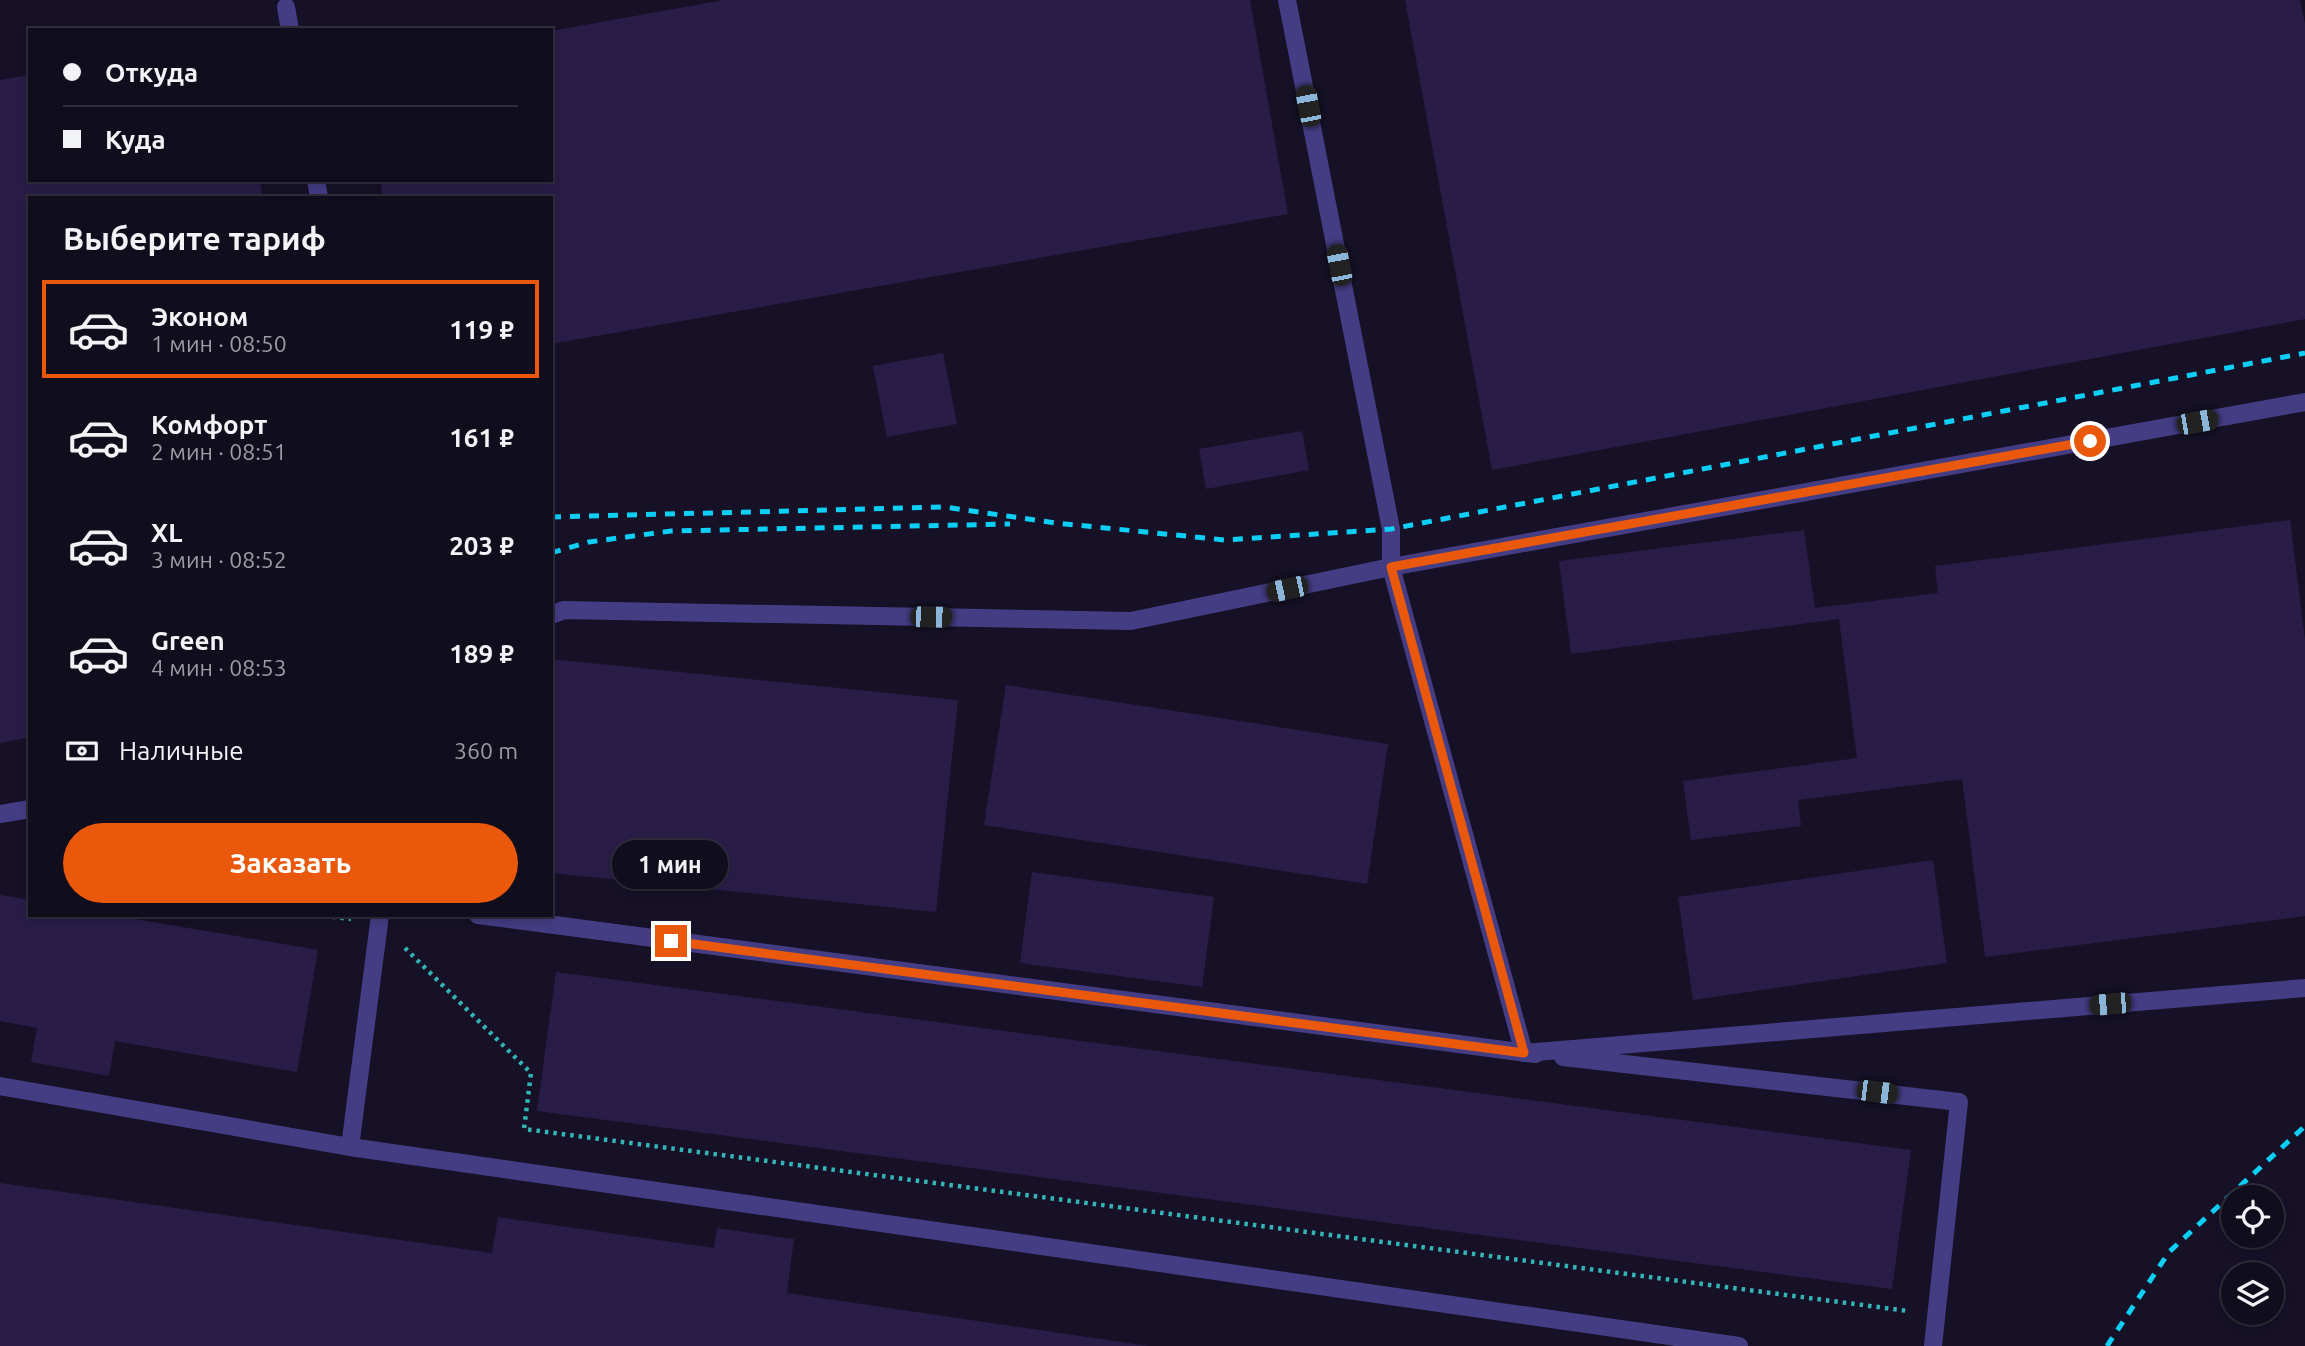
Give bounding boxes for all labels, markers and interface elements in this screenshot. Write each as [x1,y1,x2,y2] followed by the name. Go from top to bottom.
[105,58,198,87] text: Откуда
[1294,83,1323,129] car
[105,125,166,154] text: Куда
[63,220,326,256] text: Выберите тариф
[1325,242,1354,288] car
[67,298,130,361] icon: car
[151,302,248,331] text: Эконом
[449,315,514,344] text: 119 ₽
[151,331,287,356] text: 1 мин · 08:50
[67,406,130,469] icon: car
[2175,408,2220,436] car
[151,410,267,439] text: Комфорт
[449,423,514,452] text: 161 ₽
[2074,425,2106,457] route start
[151,439,287,464] text: 2 мин · 08:51
[67,514,130,577] icon: car
[151,518,182,547] text: XL
[449,531,514,560] text: 203 ₽
[151,547,287,572] text: 3 мин · 08:52
[1265,574,1310,604] car
[910,606,953,628] car
[67,622,130,685] icon: car
[151,626,225,655] text: Green
[449,639,514,668] text: 189 ₽
[151,655,287,680] text: 4 мин · 08:53
[63,732,101,770] icon: cash
[119,736,244,765] text: Наличные
[454,738,518,763] text: 360 m
[63,823,518,903] button: Заказать
[613,839,729,888] callout: 1 мин
[638,852,702,877] text: 1 мин
[655,925,687,957] route end
[2089,992,2132,1016] car
[1855,1079,1900,1105] car
[2221,1185,2284,1325] map controls
[2221,1185,2284,1248] button: locate
[2221,1262,2284,1325] button: layers

